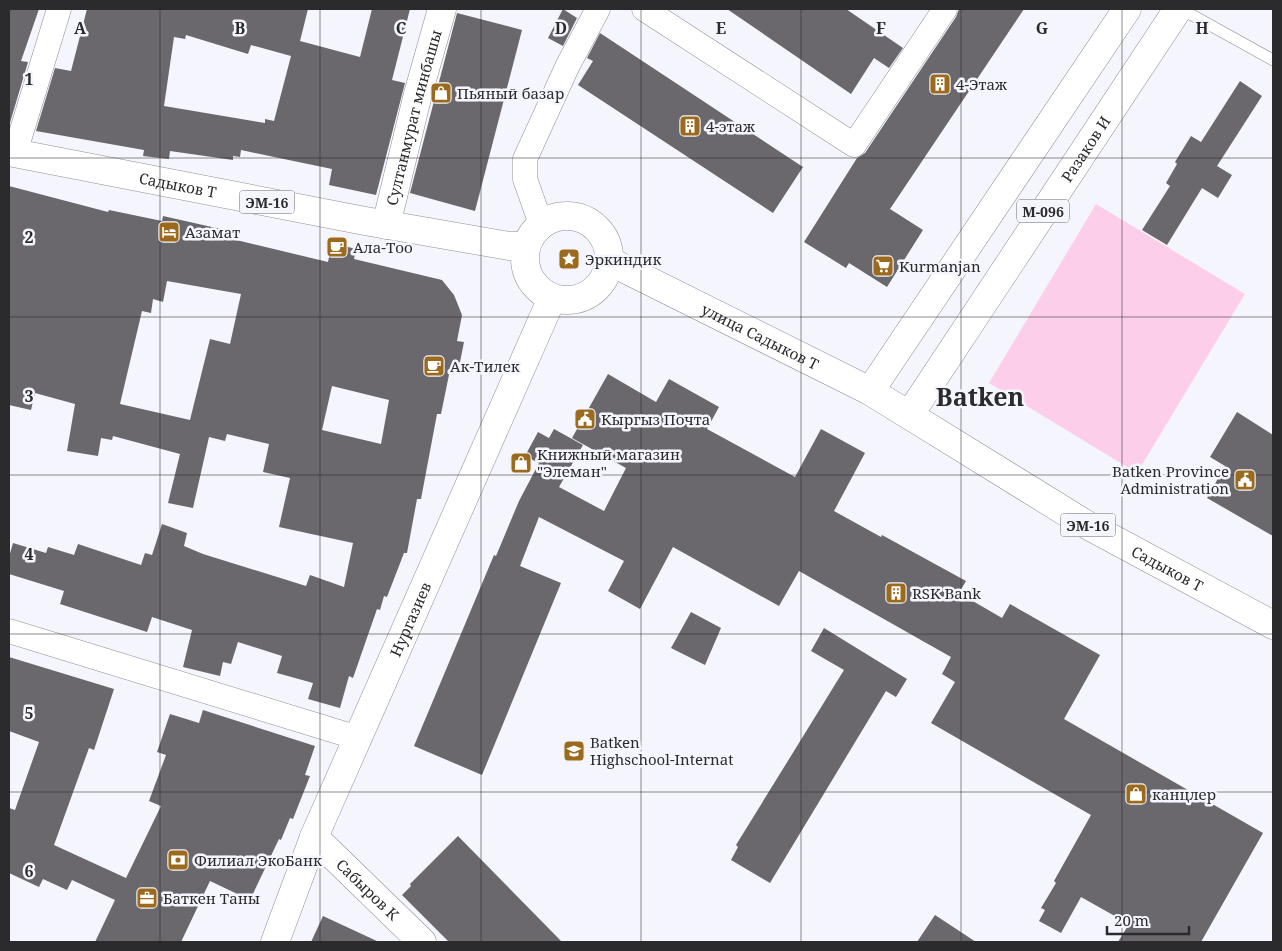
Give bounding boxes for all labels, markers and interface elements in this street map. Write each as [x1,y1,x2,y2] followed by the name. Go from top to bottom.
[74,17,87,39] text: A
[235,17,246,39] text: B
[396,17,407,39] text: C
[555,17,567,39] text: D
[716,17,726,39] text: E
[876,17,886,39] text: F
[1036,17,1048,39] text: G
[1195,17,1209,39] text: H
[381,27,446,207] street label: Султанмурат минбашы
[24,68,34,90] text: 1
[928,72,952,96] building icon: 4-Этаж
[956,74,1007,94] place label: 4-Этаж
[429,81,453,105] shop icon: Пьяный базар
[457,83,564,103] place label: Пьяный базар
[1056,112,1115,186] street label: Разаков И
[678,114,702,138] building icon: 4-этаж
[706,116,755,136] place label: 4-этаж
[137,167,218,202] street label: Садыков Т
[240,190,294,213] road number: ЭМ-16
[1017,200,1069,222] road number: М-096
[157,220,181,244] hotel icon: Азамат
[185,222,240,242] place label: Азамат
[24,226,34,248] text: 2
[325,235,349,259] cafe icon: Ала-Тоо
[353,237,413,257] place label: Ала-Тоо
[557,247,581,271] place icon: Эркиндик
[585,249,661,269] place label: Эркиндик
[871,254,895,278] supermarket icon: Kurmanjan
[899,256,981,276] place label: Kurmanjan
[698,299,822,374] street label: улица Садыков Т
[422,354,446,378] cafe icon: Ак-Тилек
[450,356,520,376] place label: Ак-Тилек
[936,379,1024,413] district label: Batken
[24,385,34,407] text: 3
[573,407,597,431] public building icon: Кыргыз Почта
[601,409,710,429] place label: Кыргыз Почта
[537,444,680,481] place label: Книжный магазин "Элеман"
[509,451,533,475] shop icon: Книжный магазин "Элеман"
[1112,461,1229,498] place label: Batken Province Administration
[1233,468,1257,492] public building icon: Batken Province Administration
[1060,514,1116,536] road number: ЭМ-16
[1128,541,1207,596] street label: Садыков Т
[24,543,34,565] text: 4
[385,579,435,660] street label: Нургазиев
[884,581,908,605] building icon: RSK Bank
[912,583,981,603] place label: RSK Bank
[24,702,34,724] text: 5
[590,732,734,769] place label: Batken Highschool-Internat
[562,739,586,763] school or university icon: Batken Highschool-Internat
[1124,782,1148,806] shop icon: канцлер
[1152,784,1216,804] place label: канцлер
[166,848,190,872] bank icon: Филиал ЭкоБанк
[194,850,322,870] place label: Филиал ЭкоБанк
[332,854,404,925] street label: Сабыров К
[24,860,34,882] text: 6
[135,886,159,910] office icon: Баткен Таны
[163,888,260,908] place label: Баткен Таны
[1107,904,1190,936] scale bar
[1114,910,1149,930] text: 20 m

